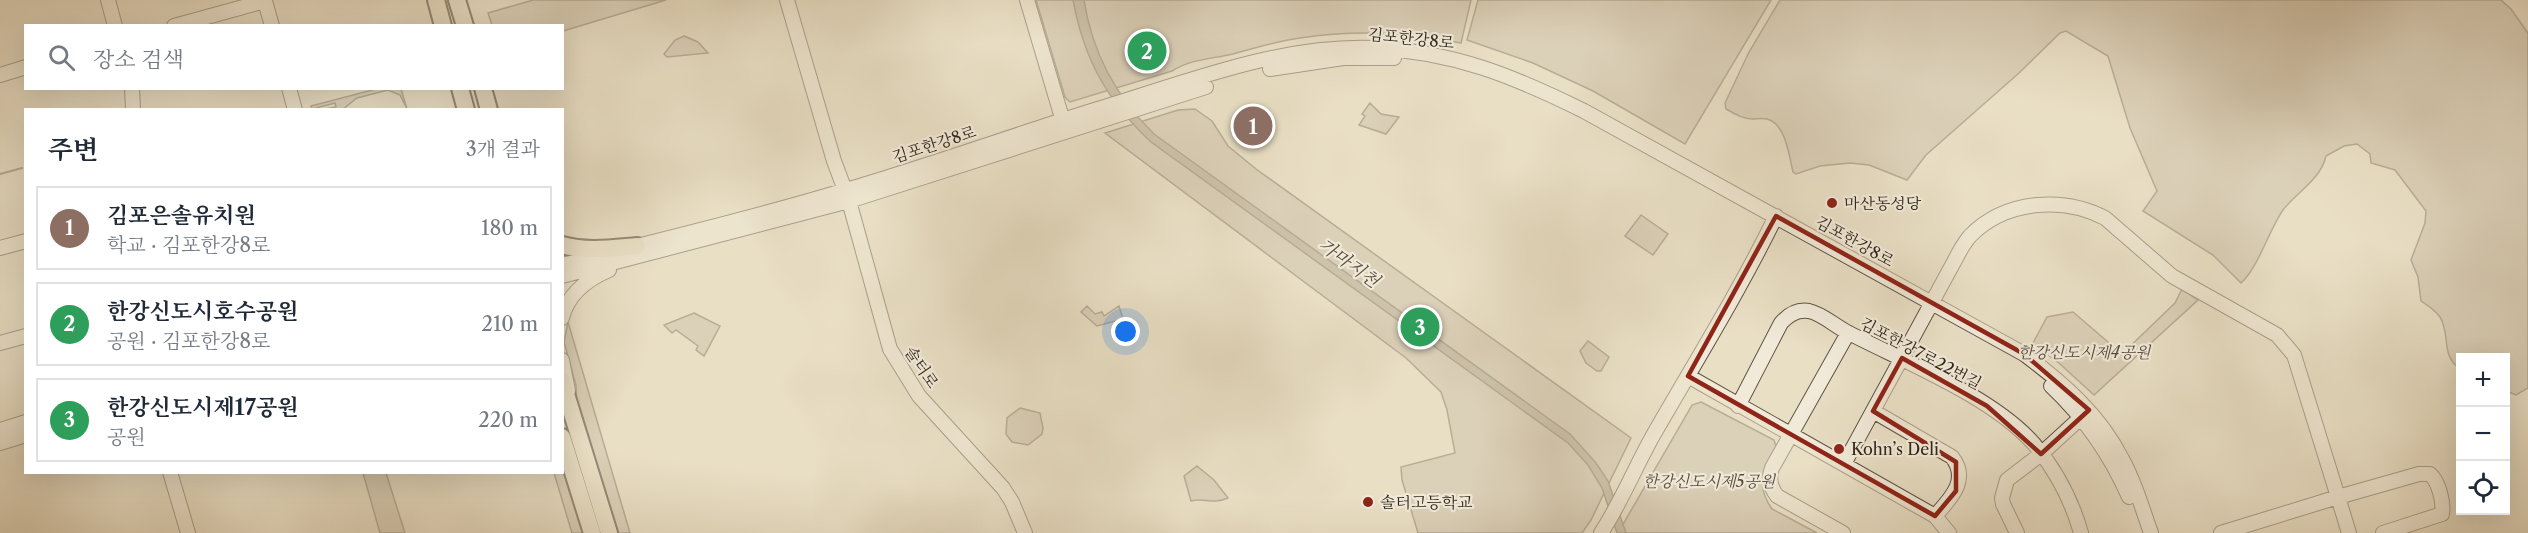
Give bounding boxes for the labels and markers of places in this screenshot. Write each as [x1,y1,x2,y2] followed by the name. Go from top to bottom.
[1128,28,1166,74] pin: 2
[1234,104,1272,148] pin: 1
[1844,193,1922,213] place label: 마산동성당
[1825,196,1839,210] marker: 마산동성당
[1400,304,1440,350] pin: 3
[1851,439,1939,459] place label: Kohn’s Deli
[1832,442,1846,456] marker: Kohn’s Deli
[1380,492,1473,512] place label: 솔터고등학교
[1361,495,1375,509] marker: 솔터고등학교

